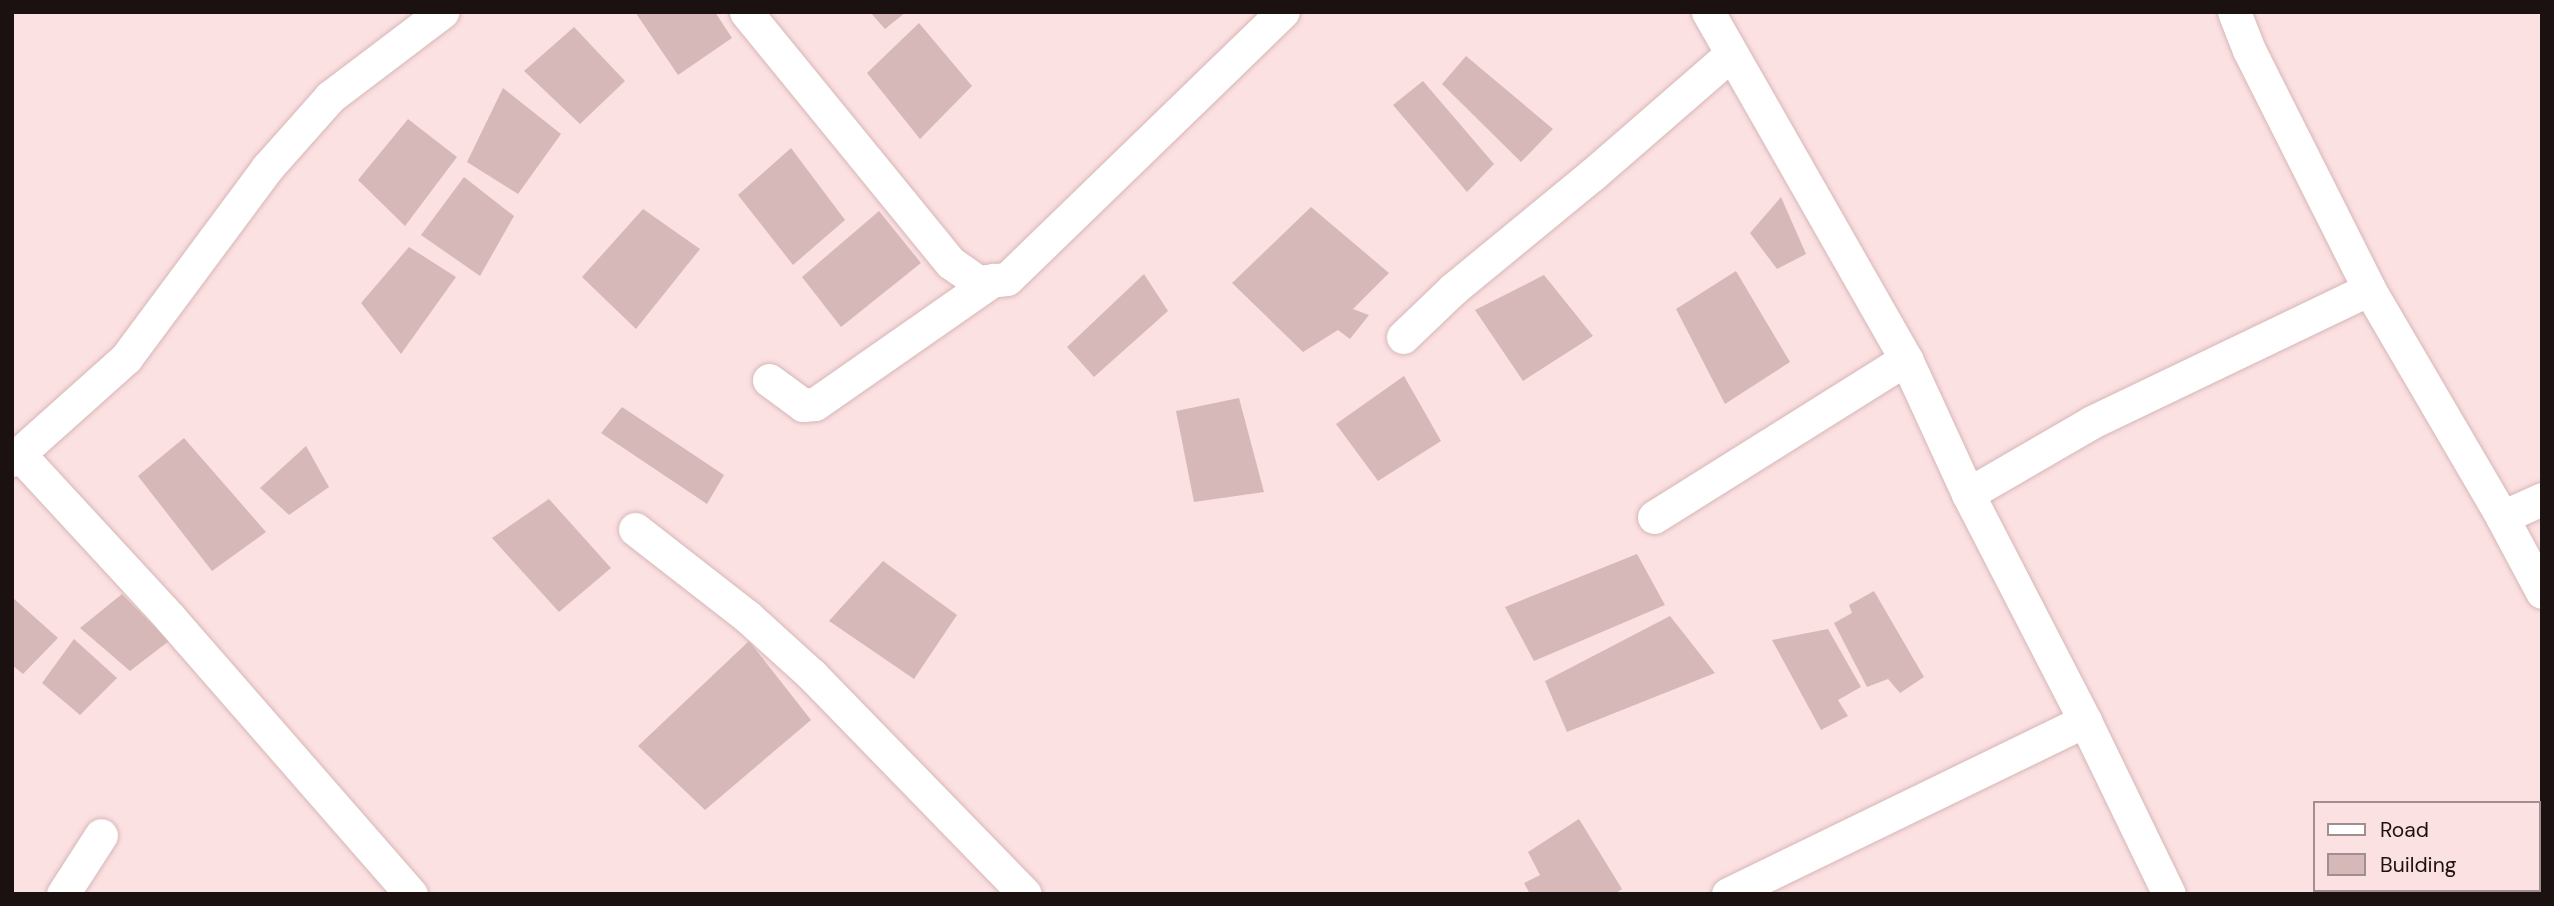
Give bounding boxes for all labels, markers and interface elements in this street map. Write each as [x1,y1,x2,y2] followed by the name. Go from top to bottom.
[2312,801,2540,892] legend
[2380,816,2429,844] text: Road
[2380,851,2456,879] text: Building

